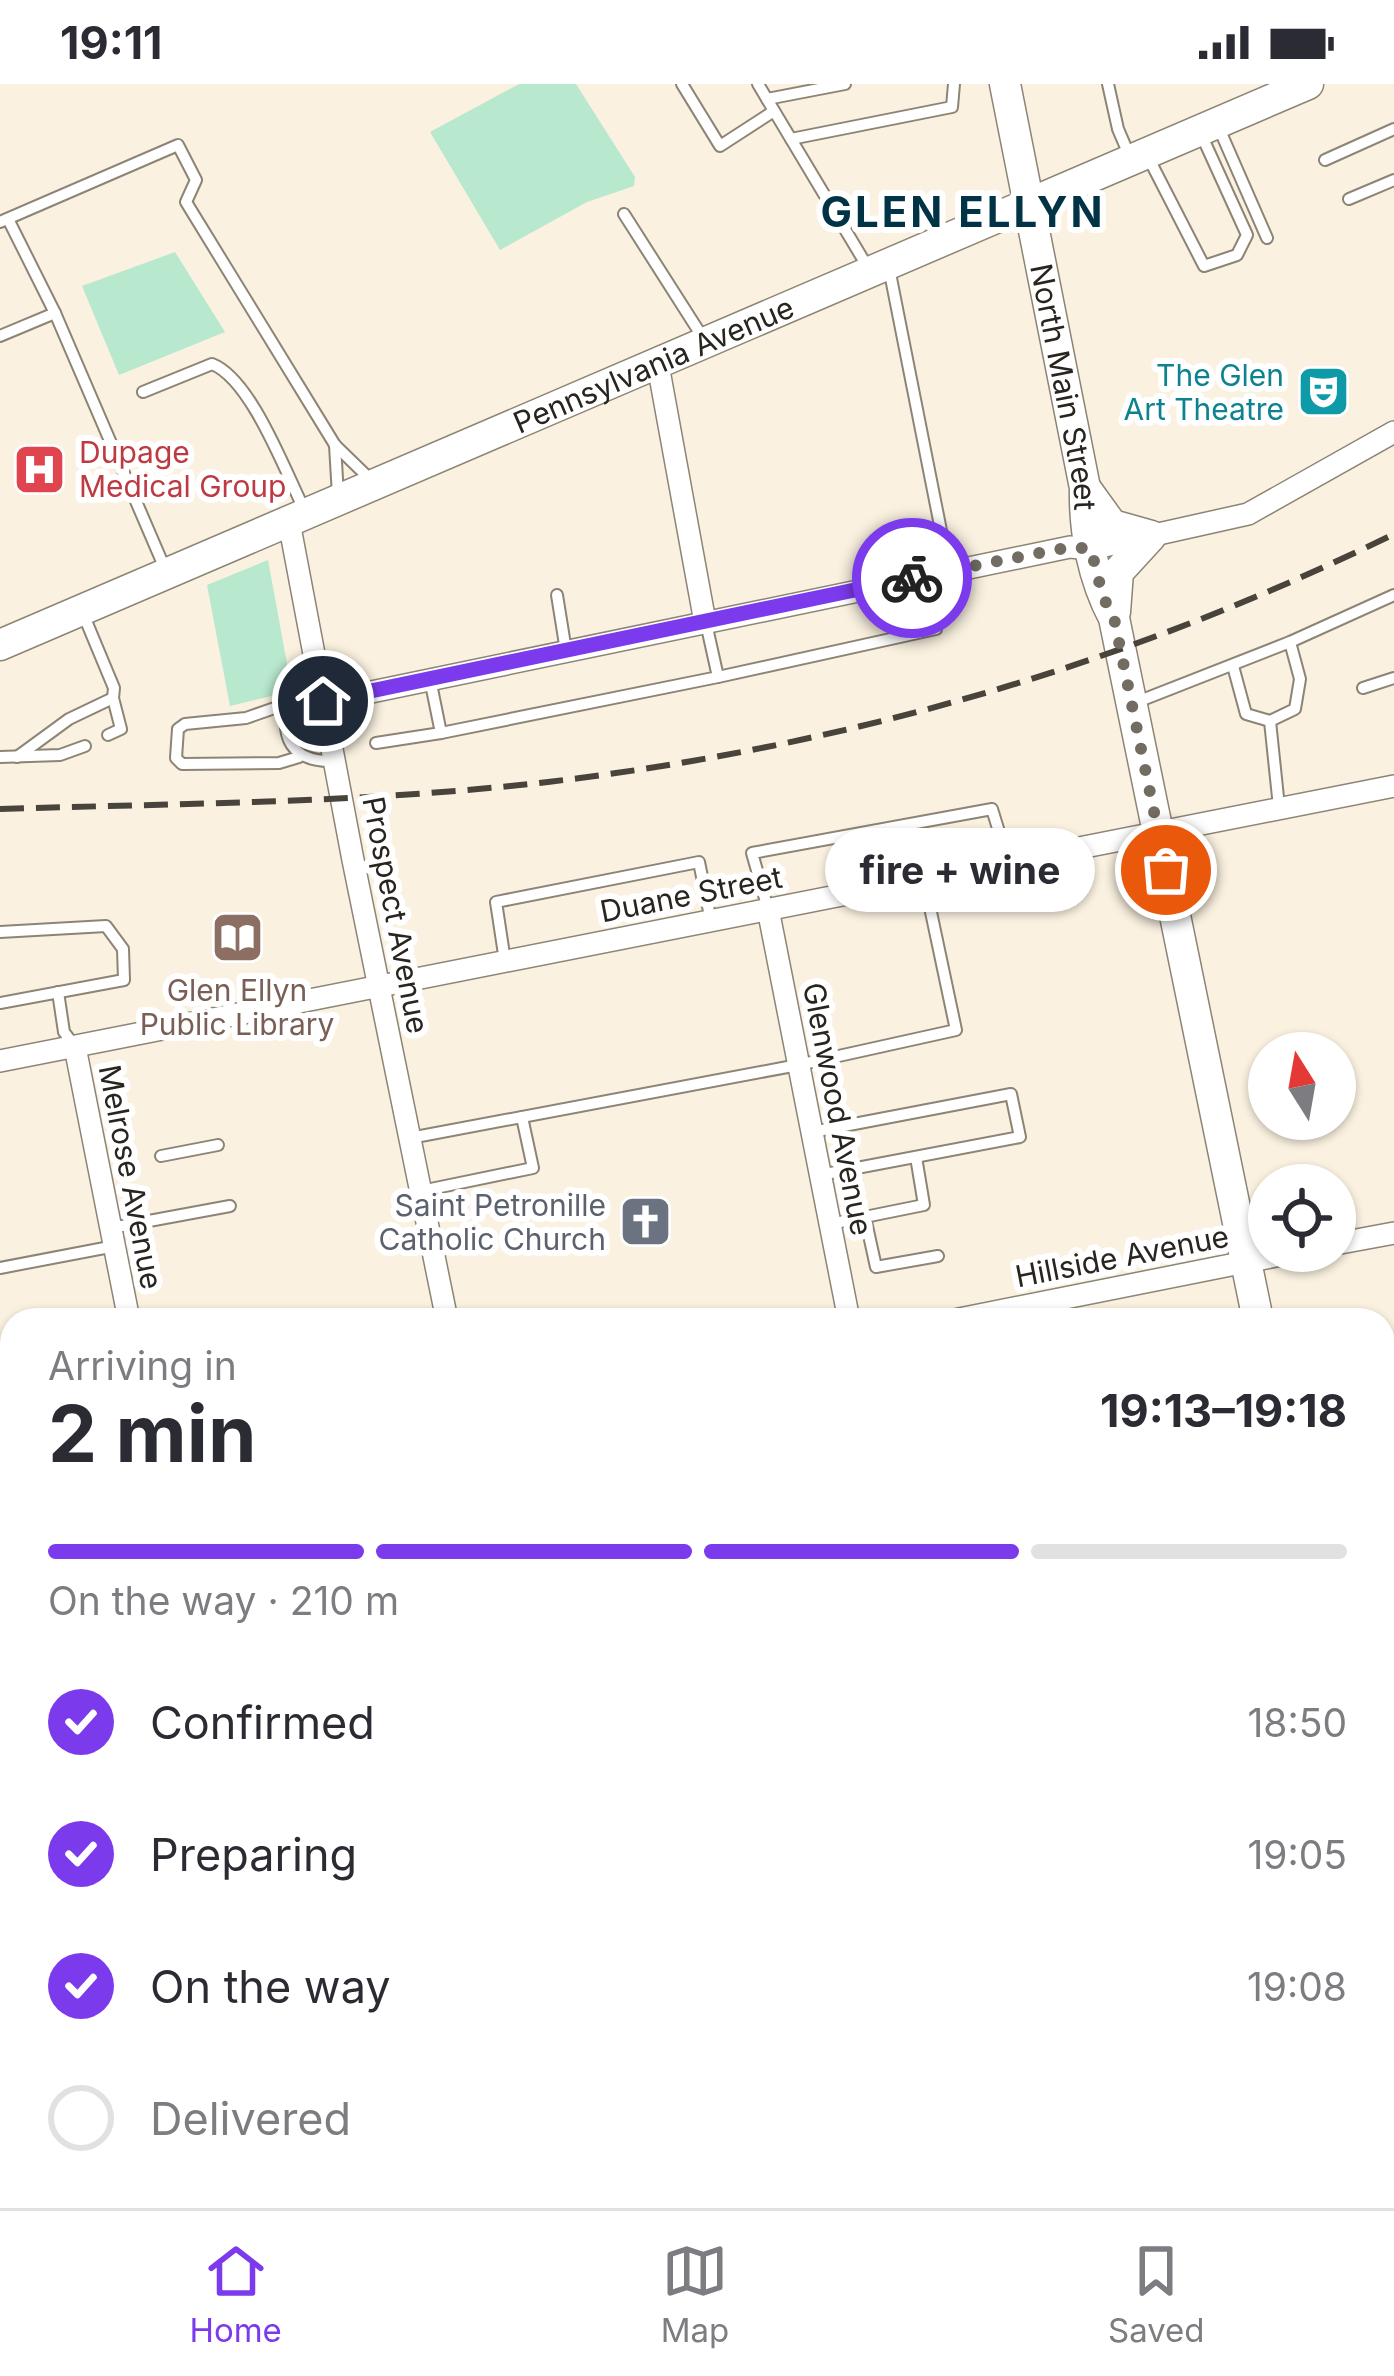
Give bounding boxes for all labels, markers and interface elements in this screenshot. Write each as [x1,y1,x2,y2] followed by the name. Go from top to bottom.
[60,15,162,70] text: 19:11
[821,186,1105,237] district label: GLEN ELLYN
[1023,261,1103,511] street label: North Main Street
[508,289,799,441] street label: Pennsylvania Avenue
[1123,357,1284,427] place label: The Glen Art Theatre
[1295,364,1351,420] theatre icon: The Glen Art Theatre
[79,434,286,504] place label: Dupage Medical Group
[12,441,68,497] hospital icon: Dupage Medical Group
[852,518,972,638] courier
[879,545,945,611] icon: bike
[272,650,374,752] pin
[290,668,356,734] icon: home
[355,794,437,1036] street label: Prospect Avenue
[1115,819,1217,921] pin
[824,828,1094,912] callout: fire + wine
[1133,837,1199,903] icon: bag
[860,846,1060,893] text: fire + wine
[597,859,785,929] street label: Duane Street
[209,910,265,966] library icon: Glen Ellyn Public Library
[140,972,335,1042] place label: Glen Ellyn Public Library
[796,979,880,1239] street label: Glenwood Avenue
[1248,1032,1356,1140] north arrow
[1248,1032,1356,1272] map controls
[92,1062,170,1292] street label: Melrose Avenue
[1248,1164,1356,1272] button: locate
[379,1187,606,1257] place label: Saint Petronille Catholic Church
[617,1194,673,1250] church icon: Saint Petronille Catholic Church
[1012,1218,1232,1294] street label: Hillside Avenue
[48,1342,237,1389] text: Arriving in
[1100,1383,1347,1438] text: 19:13–19:18
[48,1386,256,1481] text: 2 min
[48,1577,399,1624] text: On the way · 210 m
[48,1689,114,1755] icon: check
[150,1695,375,1750] text: Confirmed
[1247,1699,1347,1746] text: 18:50
[48,1821,114,1887] icon: check
[150,1827,357,1882] text: Preparing
[1247,1831,1347,1878] text: 19:05
[48,1953,114,2019] icon: check
[150,1959,391,2014] text: On the way
[1247,1963,1347,2010] text: 19:08
[150,2091,351,2146] text: Delivered
[189,2238,282,2350] tab: Home
[661,2238,729,2350] tab: Map
[1108,2238,1205,2350] tab: Saved

